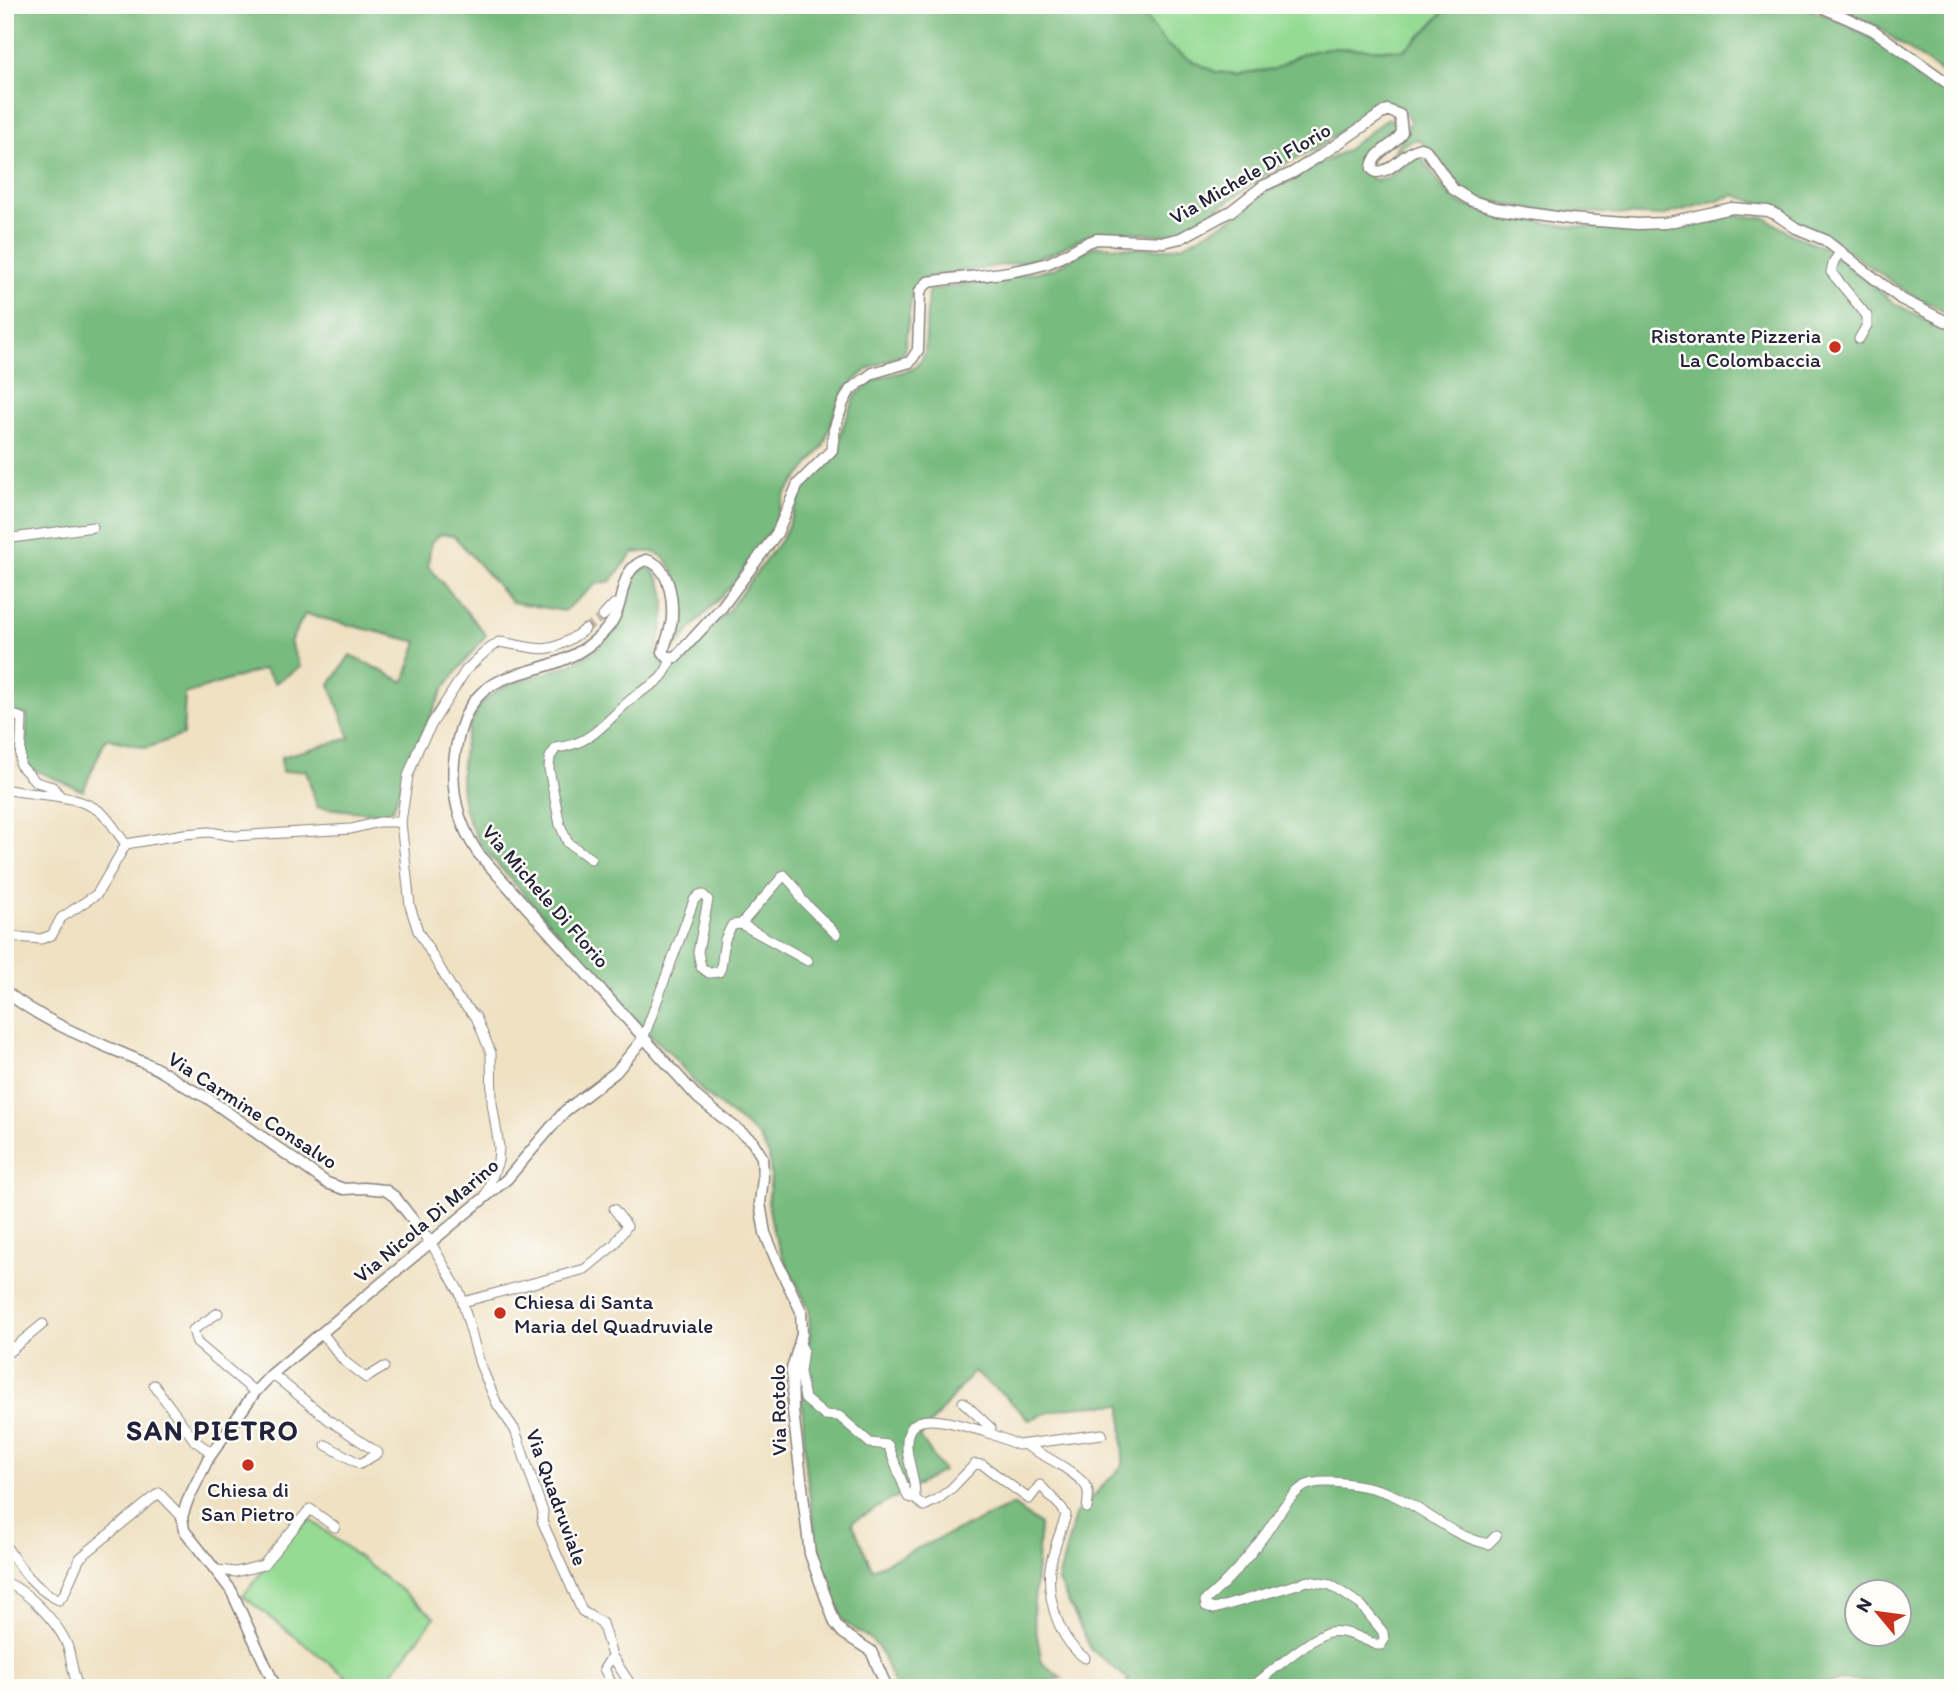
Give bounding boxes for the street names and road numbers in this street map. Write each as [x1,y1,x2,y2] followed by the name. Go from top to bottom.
[1165,117,1335,229] street label: Via Michele Di Florio
[477,819,615,973] street label: Via Michele Di Florio
[164,1046,342,1174] street label: Via Carmine Consalvo
[349,1152,503,1288] street label: Via Nicola Di Marino
[765,1364,791,1456] street label: Via Rotolo
[521,1425,593,1569] street label: Via Quadruviale

